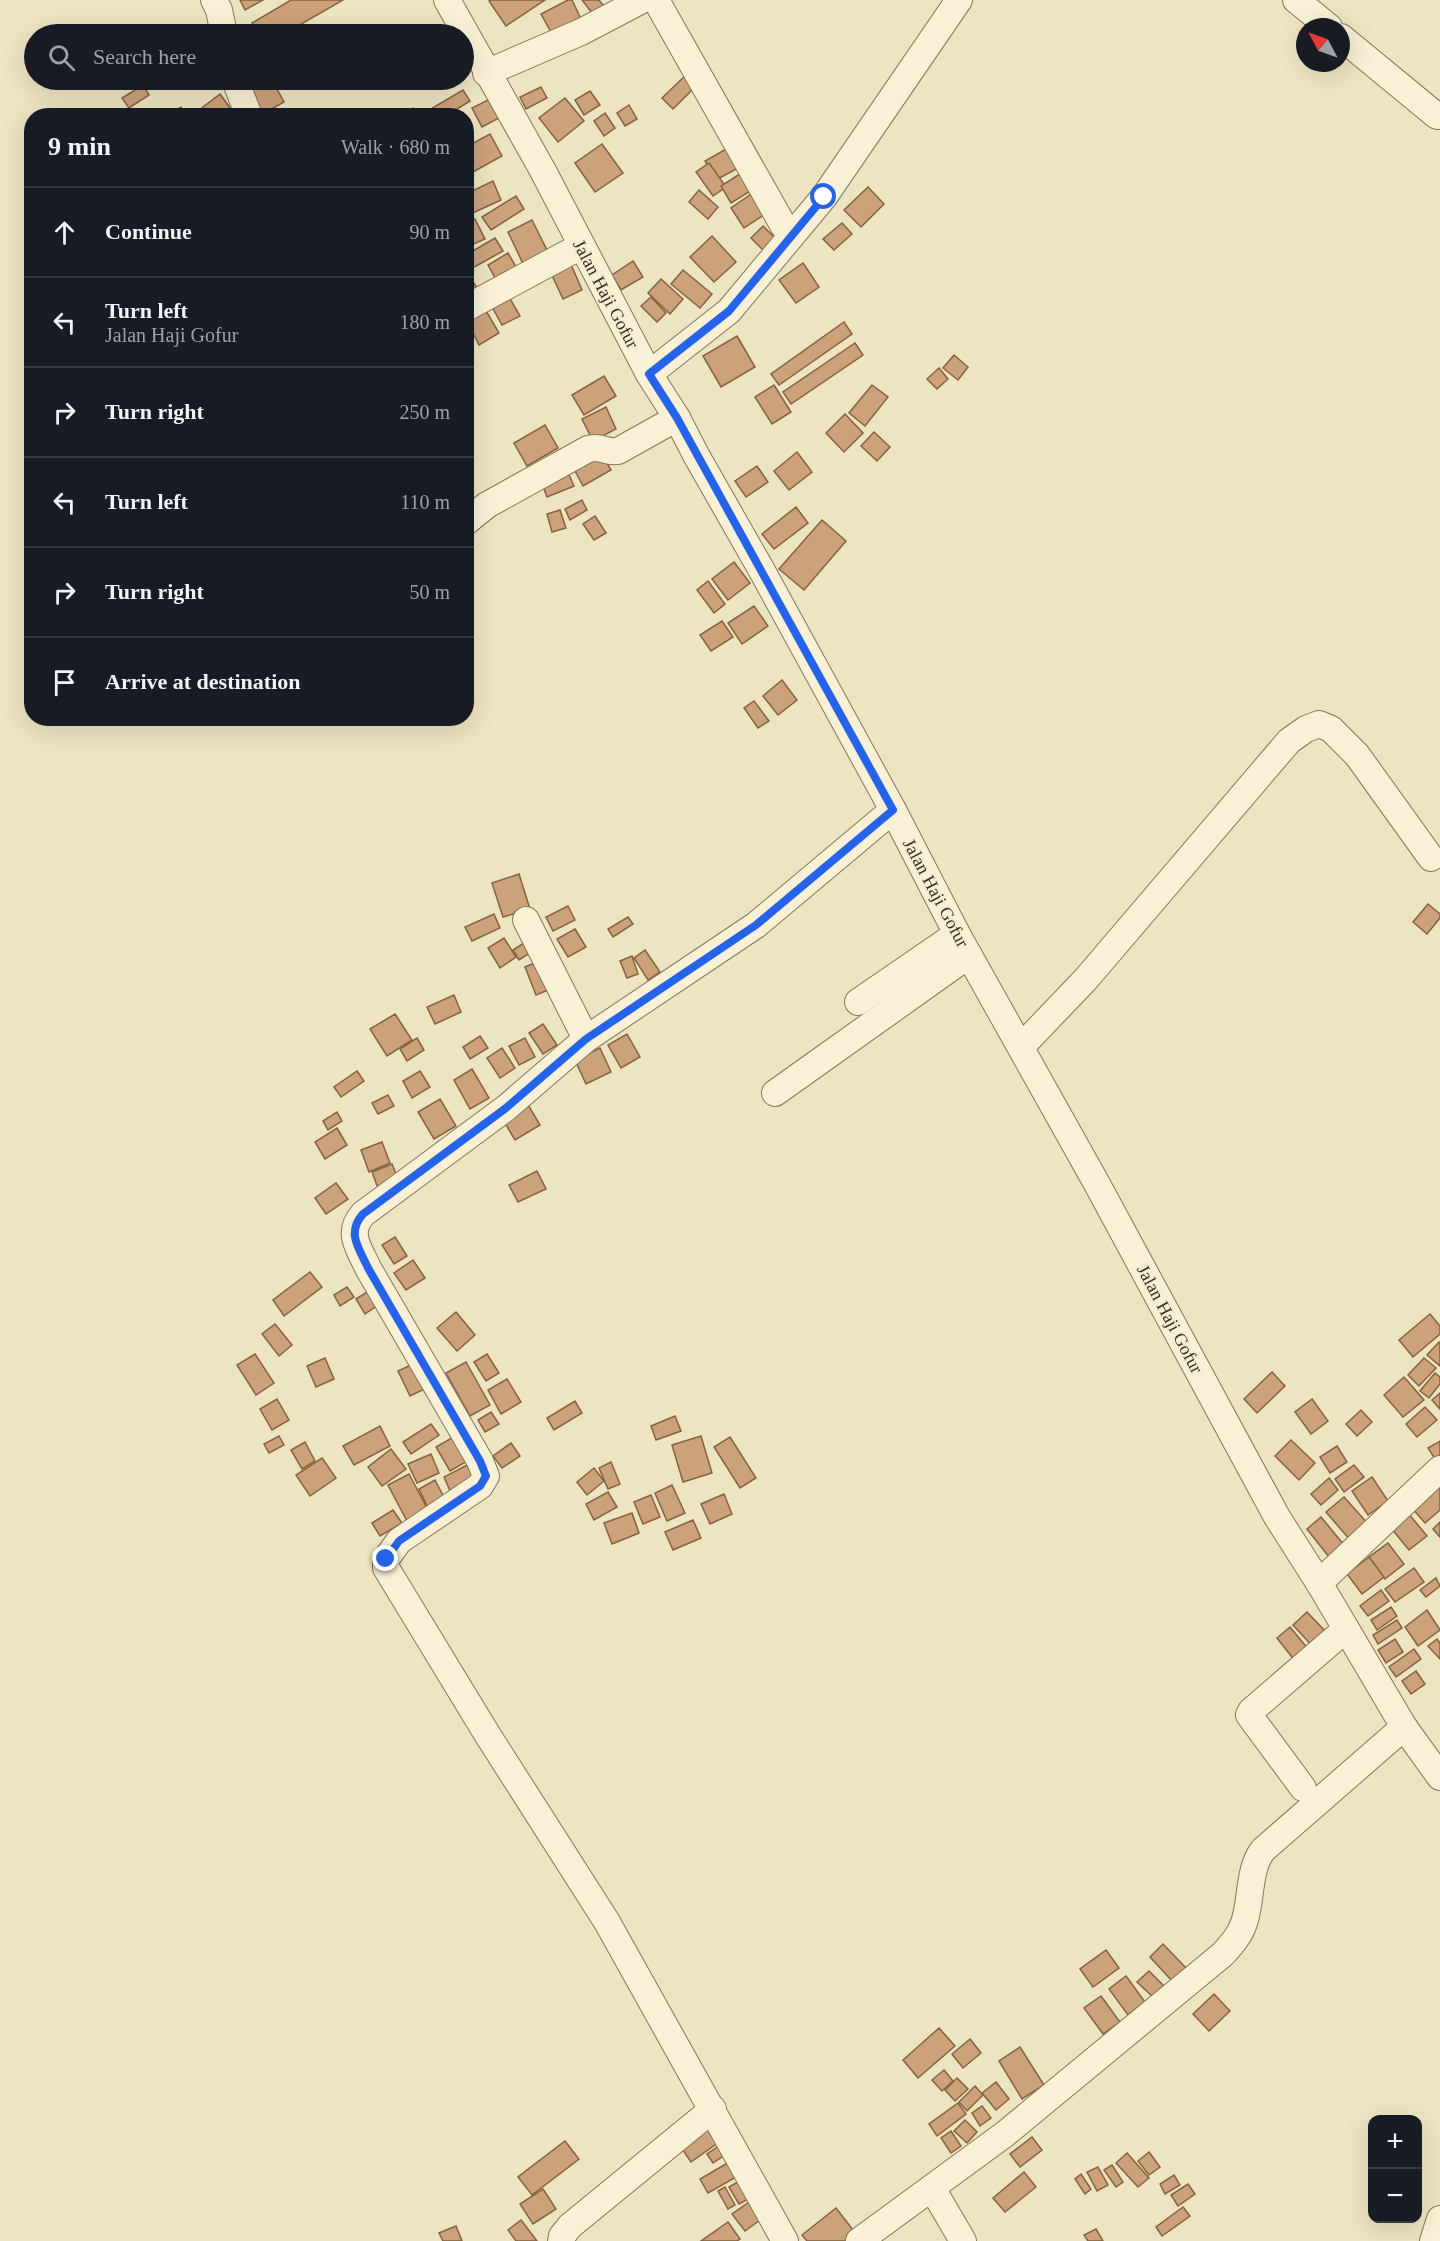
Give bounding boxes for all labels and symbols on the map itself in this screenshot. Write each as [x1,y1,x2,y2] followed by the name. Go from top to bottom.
[1296,18,1350,72] north arrow
[810,183,836,209] route start
[569,236,643,352] street label: Jalan Haji Gofur
[899,835,973,951] street label: Jalan Haji Gofur
[1133,1261,1207,1377] street label: Jalan Haji Gofur
[372,1545,398,1571] route end

